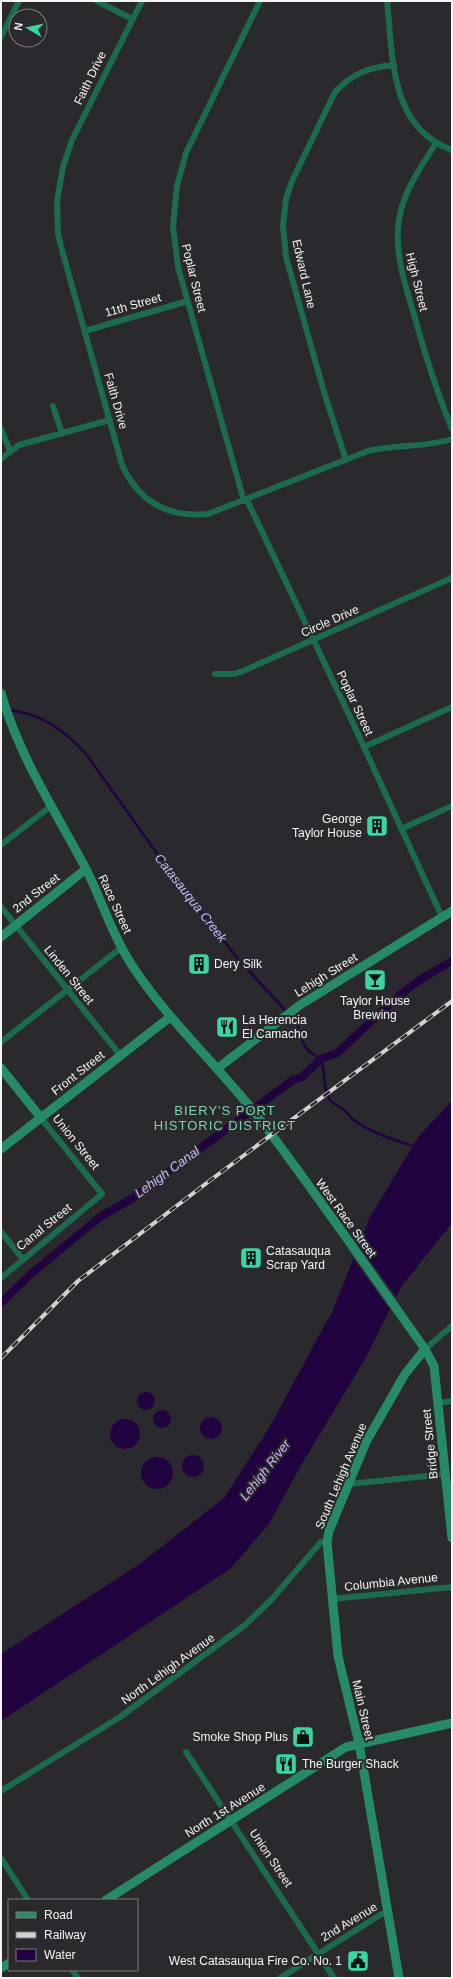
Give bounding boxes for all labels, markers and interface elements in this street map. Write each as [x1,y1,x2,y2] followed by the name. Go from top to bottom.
[8,8,48,48] north arrow
[12,22,25,31] text: N
[71,49,109,107] street label: Faith Drive
[289,238,319,310] street label: Edward Lane
[179,242,209,314] street label: Poplar Street
[403,251,431,313] street label: High Street
[103,290,163,320] street label: 11th Street
[101,371,131,431] street label: Faith Drive
[299,602,361,640] street label: Circle Drive
[334,668,376,738] street label: Poplar Street
[292,812,362,840] place label: George Taylor House
[364,813,390,839] building icon: George Taylor House
[152,851,231,947] water label: Catasauqua Creek
[10,870,63,916] street label: 2nd Street
[95,872,135,936] street label: Race Street
[41,943,97,1008] street label: Linden Street
[292,950,361,1000] street label: Lehigh Street
[186,951,212,977] building icon: Dery Silk
[214,957,263,971] place label: Dery Silk
[362,967,388,993] bar icon: Taylor House Brewing
[340,994,410,1022] place label: Taylor House Brewing
[242,1013,308,1041] place label: La Herencia El Camacho
[214,1014,240,1040] restaurant icon: La Herencia El Camacho
[49,1048,108,1098] street label: Front Street
[154,1103,296,1133] district label: BIERY'S PORT HISTORIC DISTRICT
[50,1112,103,1173] street label: Union Street
[132,1143,203,1201] water label: Lehigh Canal
[313,1176,380,1261] street label: West Race Street
[14,1200,75,1253] street label: Canal Street
[266,1244,331,1272] place label: Catasauqua Scrap Yard
[238,1245,264,1271] building icon: Catasauqua Scrap Yard
[419,1408,441,1480] street label: Bridge Street
[312,1421,370,1531] street label: South Lehigh Avenue
[237,1436,294,1503] water label: Lehigh River
[344,1570,439,1594] street label: Columbia Avenue
[119,1630,218,1708] street label: North Lehigh Avenue
[349,1679,377,1742] street label: Main Street
[290,1724,316,1750] shop icon: Smoke Shop Plus
[193,1730,288,1744] place label: Smoke Shop Plus
[273,1751,299,1777] restaurant icon: The Burger Shack
[302,1757,400,1771] place label: The Burger Shack
[182,1780,268,1840] street label: North 1st Avenue
[247,1826,296,1890] street label: Union Street
[8,1899,138,1971] legend
[318,1900,380,1944] street label: 2nd Avenue
[44,1908,73,1922] text: Road
[44,1928,86,1942] text: Railway
[44,1948,76,1962] text: Water
[345,1948,371,1974] public building icon: West Catasauqua Fire Co. No. 1
[169,1954,342,1968] place label: West Catasauqua Fire Co. No. 1

